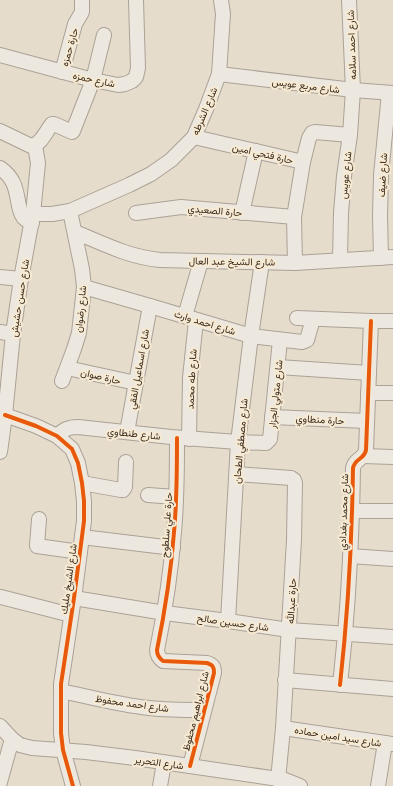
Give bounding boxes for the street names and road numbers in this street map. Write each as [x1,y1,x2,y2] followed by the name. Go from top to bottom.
[343,10,359,80] street label: شارع احمد سلامه
[57,26,81,68] street label: حارة حمزه
[72,68,117,90] street label: شارع حمزه
[271,74,341,96] street label: شارع مربع عويس
[188,85,220,137] street label: شارع الشرطه
[231,139,295,169] street label: حارة فتحي امين
[336,150,354,200] street label: شارع عويس
[374,153,390,197] street label: شارع ضيف
[187,201,243,221] street label: حارة الصعيدي
[189,253,275,269] street label: شارع الشيخ عبد العال
[6,258,32,338] street label: شارع حسن حشيش
[71,285,89,333] street label: شارع رضوان
[173,306,238,338] street label: شارع احمد وارث
[124,328,154,411] street label: شارع اسماعيل الفقي
[182,348,200,409] street label: شارع طه محمد
[264,359,288,430] street label: شارع متولي الجزار
[79,365,123,388] street label: حارة صوان
[229,398,253,484] street label: شارع مصطفي الطحان
[295,411,345,429] street label: حارة منطاوي
[106,423,161,445] street label: شارع طنطاوي
[335,473,353,551] street label: شارع محمد بغدادي
[157,491,177,558] street label: حارة علي سلطوح
[56,543,80,615] street label: شارع الشيخ مليك
[283,577,299,624] street label: حارة عبدالله
[196,610,270,634] street label: شارع حسين صالح
[178,669,212,752] street label: شارع ابراهيم محفوظ
[94,691,170,715] street label: شارع احمد محفوظ
[293,722,383,750] street label: شارع سيد امين حماده
[133,751,185,772] street label: شارع التحرير

